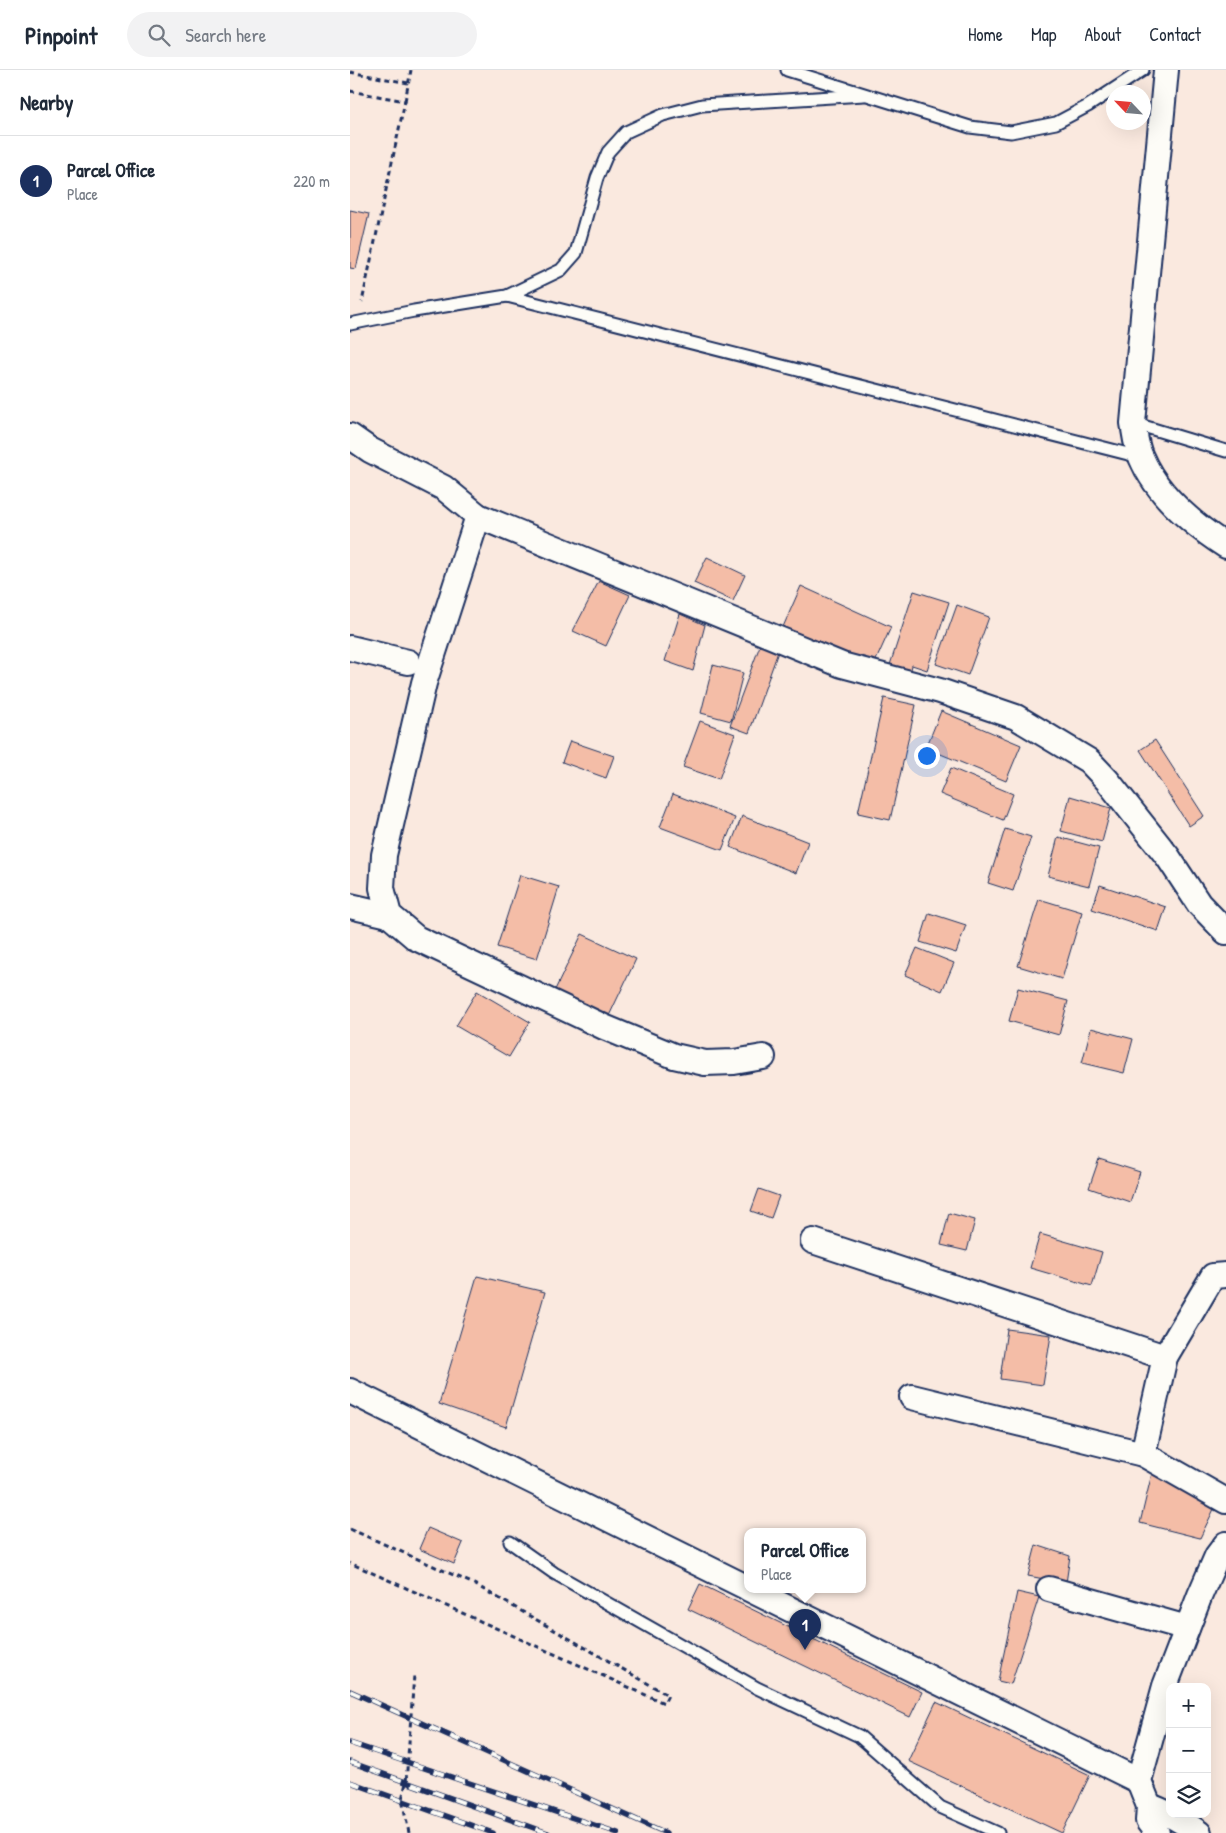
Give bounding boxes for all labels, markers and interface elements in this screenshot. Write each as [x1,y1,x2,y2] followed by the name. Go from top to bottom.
[127,12,477,57] search box
[25,19,97,51] text: Pinpoint
[145,21,173,49] icon: search
[185,22,266,48] text: Search here
[968,22,1003,47] text: Home
[1031,22,1056,47] text: Map
[1084,22,1121,47] text: About
[1149,22,1201,47] text: Contact
[1106,85,1151,130] north arrow
[20,88,73,117] text: Nearby
[67,157,155,183] text: Parcel Office
[33,170,39,192] text: 1
[293,170,330,192] text: 220 m
[67,183,98,205] text: Place
[914,743,940,769] your location
[744,1528,866,1593] popup
[761,1537,849,1563] text: Parcel Office
[761,1563,792,1585] text: Place
[789,1609,821,1650] pin: 1
[1166,1683,1211,1818] map controls
[1166,1683,1211,1728] button: +
[1166,1728,1211,1773] button: −
[1166,1773,1211,1818] button: layers

